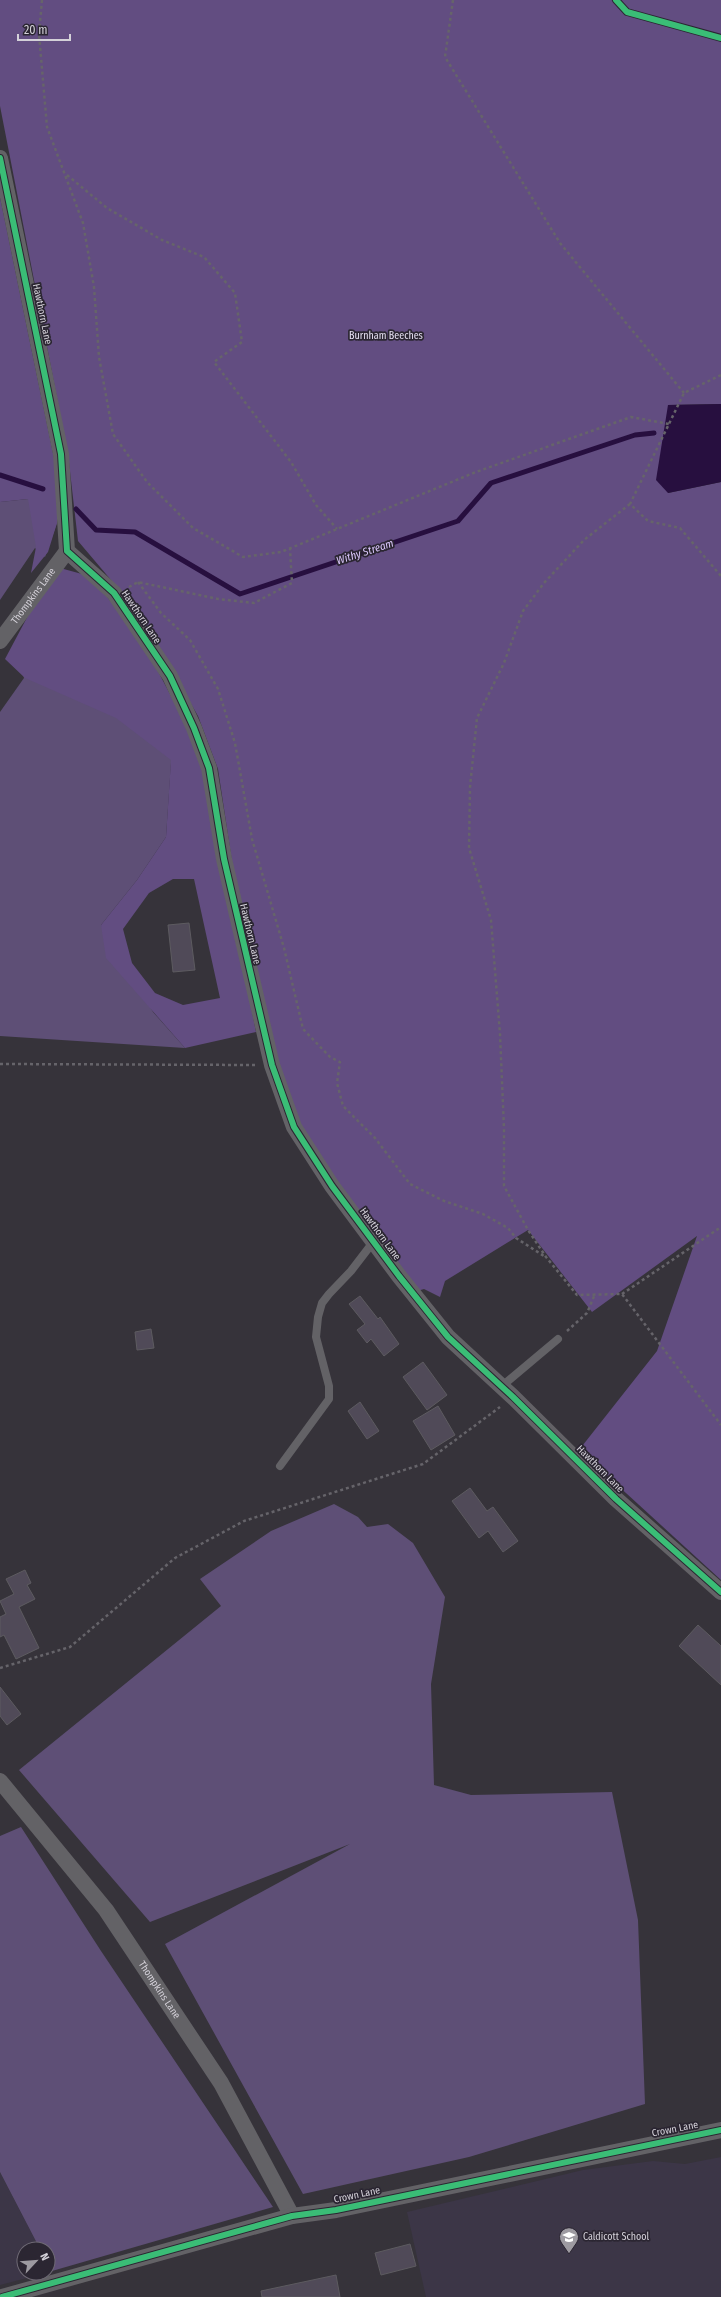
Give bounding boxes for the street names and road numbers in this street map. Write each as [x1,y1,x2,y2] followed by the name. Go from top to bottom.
[30,283,54,346] street label: Hawthorn Lane
[9,566,58,626] street label: Thompkins Lane
[119,588,163,646] street label: Hawthorn Lane
[237,903,263,966] street label: Hawthorn Lane
[357,1205,403,1263] street label: Hawthorn Lane
[574,1443,626,1495] street label: Hawthorn Lane
[136,1959,183,2021] street label: Thompkins Lane
[651,2119,699,2139] street label: Crown Lane
[333,2184,381,2206] street label: Crown Lane

